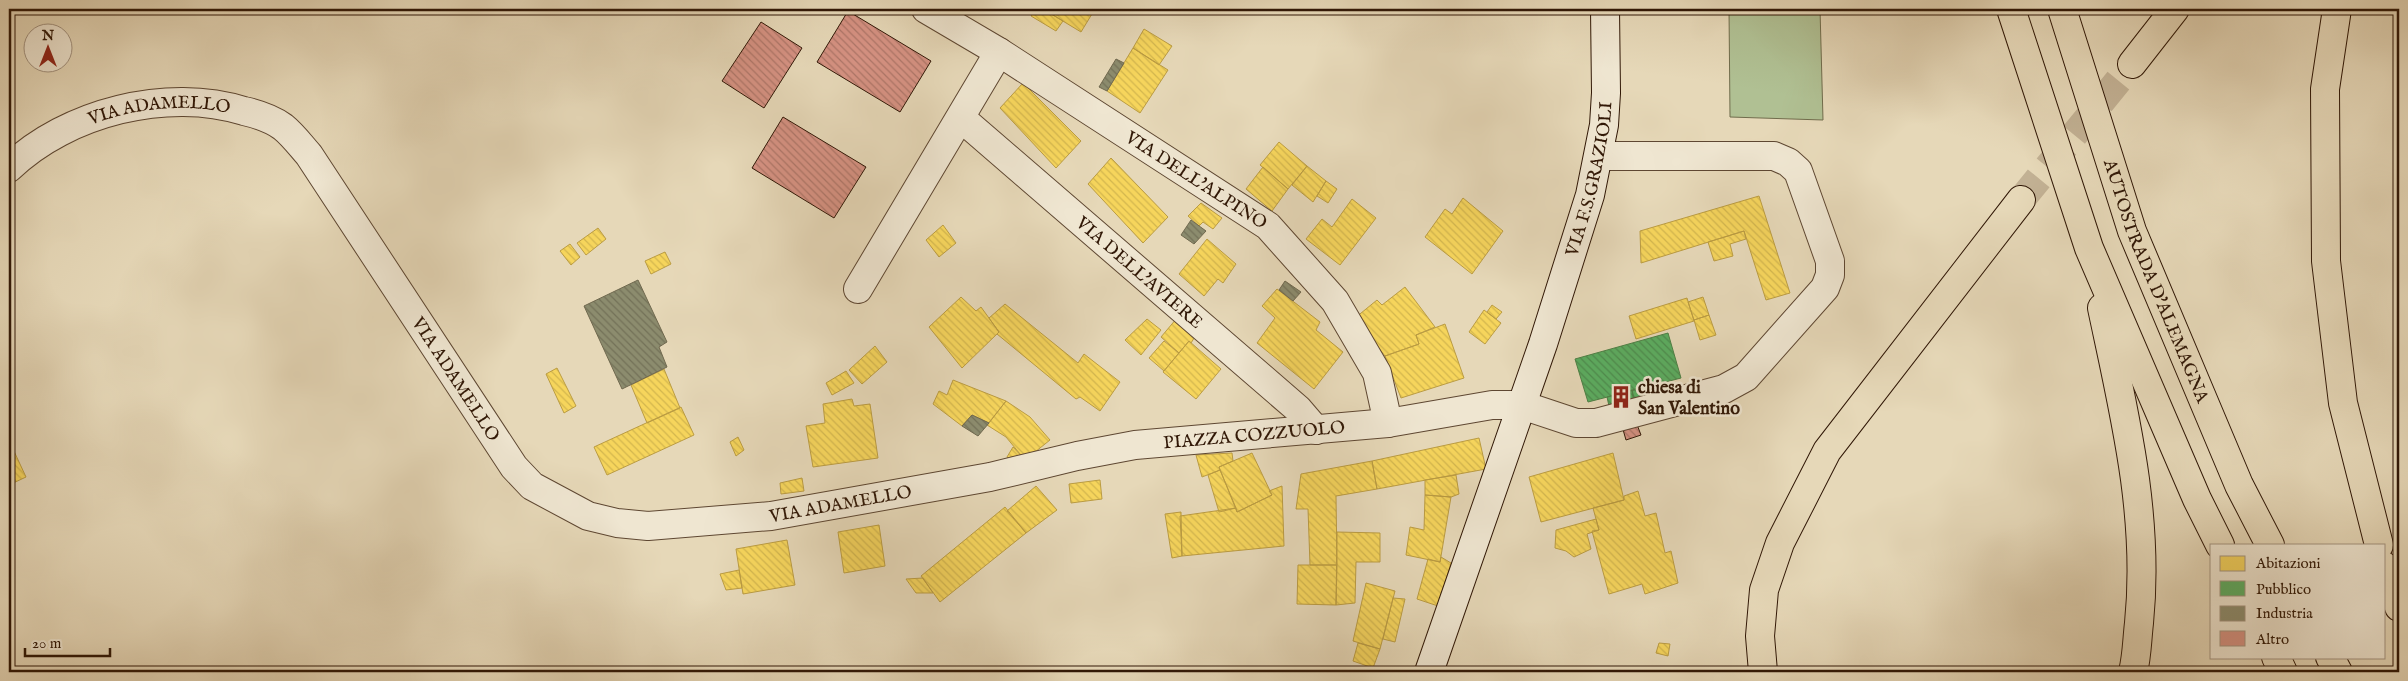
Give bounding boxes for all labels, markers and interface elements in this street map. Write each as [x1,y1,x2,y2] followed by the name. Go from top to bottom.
[22,22,72,72] north arrow
[41,27,54,45] text: N
[84,92,232,132] street label: VIA ADAMELLO
[1561,101,1618,261] street label: VIA F.S.GRAZIOLI
[1120,126,1271,235] street label: VIA DELL'ALPINO
[2097,156,2213,407] street label: AUTOSTRADA D'ALEMAGNA
[1070,212,1207,335] street label: VIA DELL'AVIERE
[405,312,504,446] street label: VIA ADAMELLO
[1638,377,1740,421] place label: chiesa di San Valentino
[1608,384,1634,410] building icon: chiesa di San Valentino
[1162,417,1346,455] street label: PIAZZA COZZUOLO
[767,481,914,529] street label: VIA ADAMELLO
[2210,544,2386,658] legend
[2255,554,2321,573] text: Abitazioni
[2256,580,2311,599] text: Pubblico
[2256,604,2313,623] text: Industria
[25,626,110,658] scale bar
[2255,630,2289,649] text: Altro
[32,634,62,653] text: 20 m

